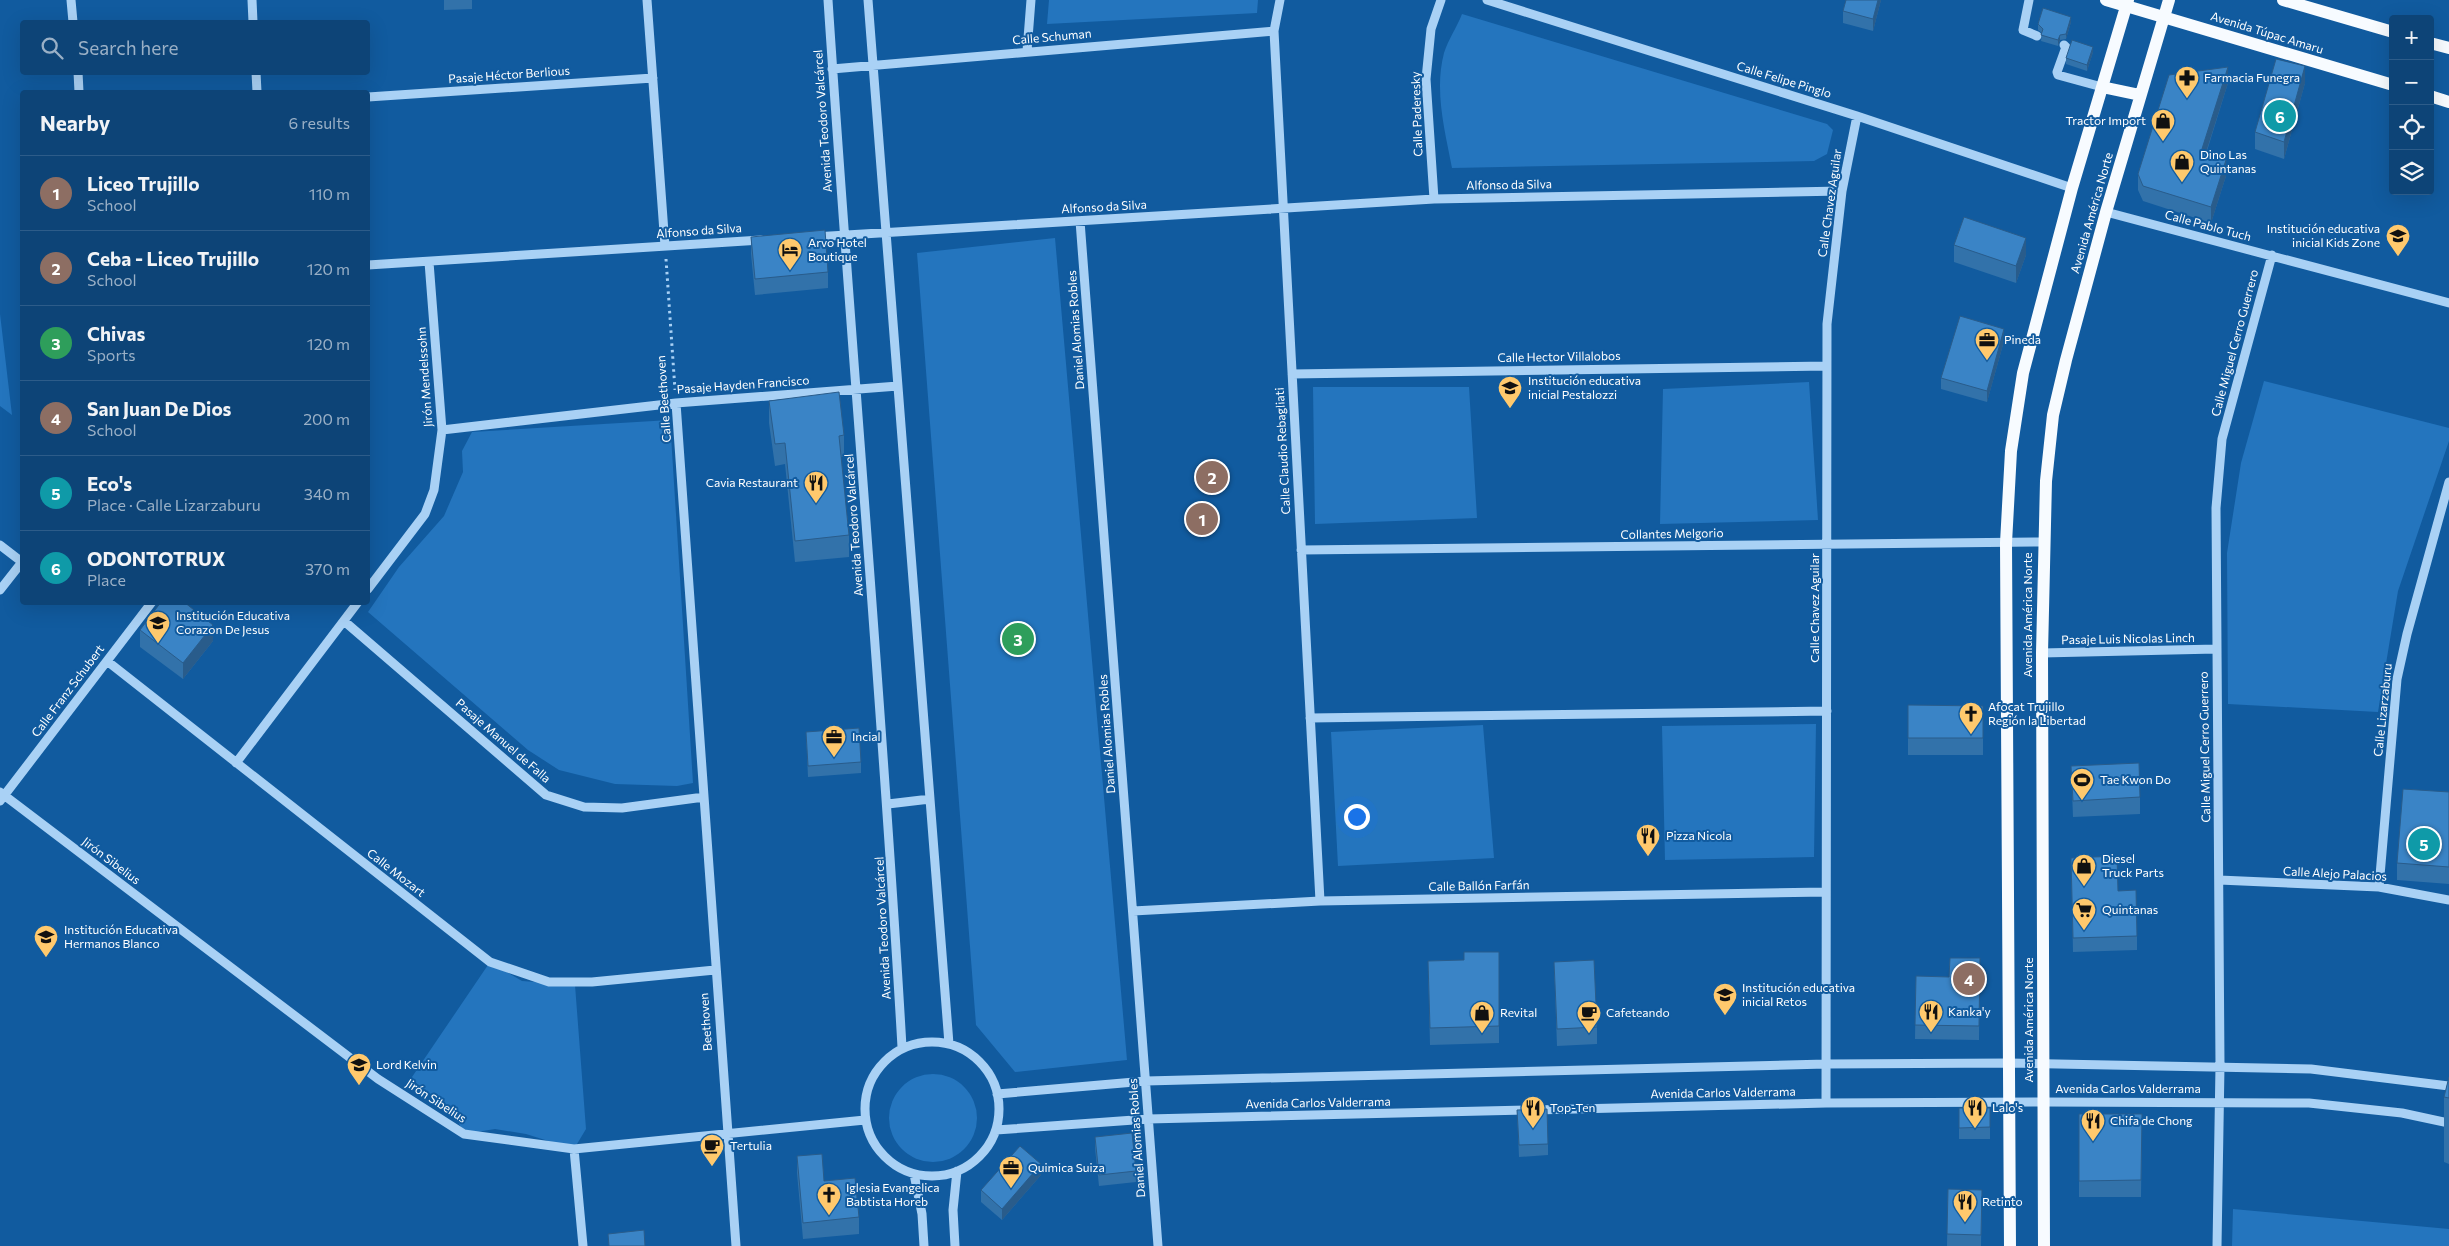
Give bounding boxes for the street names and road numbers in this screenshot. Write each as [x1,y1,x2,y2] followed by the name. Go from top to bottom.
[2209,8,2325,56] street label: Avenida Túpac Amaru
[1012,26,1092,46] street label: Calle Schuman
[810,49,834,193] street label: Avenida Teodoro Valcárcel
[1735,58,1833,100] street label: Calle Felipe Pinglo
[448,63,570,85] street label: Pasaje Héctor Berlious
[1408,71,1424,157] street label: Calle Paderesky
[1814,148,1844,258] street label: Calle Chavez Aguilar
[2067,151,2115,275] street label: Avenida América Norte
[1466,176,1552,192] street label: Alfonso da Silva
[1061,197,1147,215] street label: Alfonso da Silva
[2164,207,2253,243] street label: Calle Pablo Tuch
[656,220,742,240] street label: Alfonso da Silva
[2208,268,2260,418] street label: Calle Miguel Cerro Guerrero
[1064,270,1086,390] street label: Daniel Alomias Robles
[414,326,435,428] street label: Jirón Mendelssohn
[1497,348,1621,364] street label: Calle Hector Villalobos
[653,355,673,443] street label: Calle Beethoven
[676,372,810,396] street label: Pasaje Hayden Francisco
[1272,387,1292,515] street label: Calle Claudio Rebagliati
[841,453,865,597] street label: Avenida Teodoro Valcárcel
[1620,525,1724,541] street label: Collantes Melgorio
[2020,552,2034,678] street label: Avenida América Norte
[1807,553,1821,663] street label: Calle Chavez Aguilar
[2061,630,2195,646] street label: Pasaje Luis Nicolas Linch
[28,642,106,739] street label: Calle Franz Schubert
[2370,663,2394,757] street label: Calle Lizarzaburu
[2196,671,2212,823] street label: Calle Miguel Cerro Guerrero
[1095,674,1117,794] street label: Daniel Alomias Robles
[453,695,554,785] street label: Pasaje Manuel de Falla
[79,834,144,887] street label: Jirón Sibelius
[365,845,428,899] street label: Calle Mozart
[871,856,893,1000] street label: Avenida Teodoro Valcárcel
[2283,863,2387,883] street label: Calle Alejo Palacios
[1428,877,1530,893] street label: Calle Ballón Farfán
[2021,957,2035,1083] street label: Avenida América Norte
[696,993,714,1052] street label: Beethoven
[403,1075,469,1126] street label: Jirón Sibelius
[1125,1078,1147,1198] street label: Daniel Alomias Robles
[2055,1081,2201,1095] street label: Avenida Carlos Valderrama
[1650,1084,1796,1100] street label: Avenida Carlos Valderrama
[1245,1094,1391,1110] street label: Avenida Carlos Valderrama

